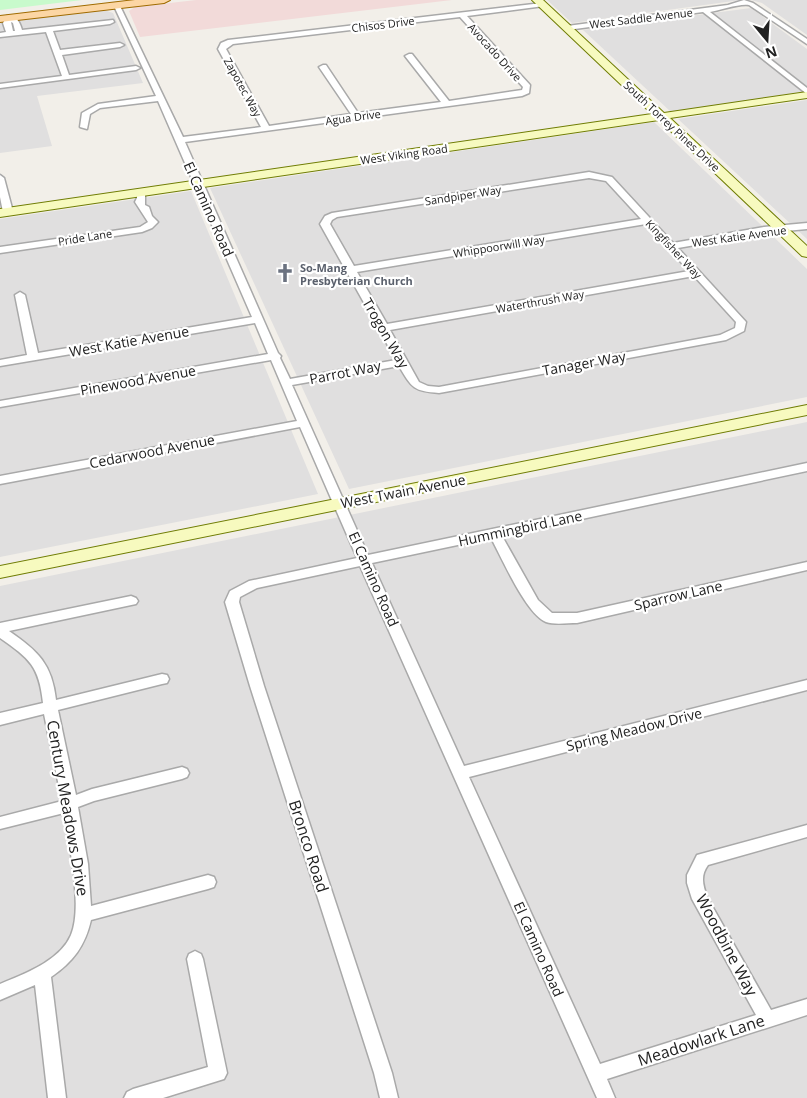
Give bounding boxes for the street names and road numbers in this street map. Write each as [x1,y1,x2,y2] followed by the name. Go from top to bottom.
[588,4,694,32] street label: West Saddle Avenue
[351,13,415,35] street label: Chisos Drive
[465,20,525,84] street label: Avocado Drive
[220,55,266,120] street label: Zapotec Way
[621,77,723,175] street label: South Torrey Pines Drive
[324,106,382,128] street label: Agua Drive
[359,140,449,168] street label: West Viking Road
[180,158,238,260] street label: El Camino Road
[424,181,503,208] street label: Sandpiper Way
[643,216,706,282] street label: Kingfisher Way
[691,222,787,250] street label: West Katie Avenue
[57,225,113,249] street label: Pride Lane
[452,231,546,261] street label: Whippoorwill Way
[495,286,586,316] street label: Waterthrush Way
[358,295,414,372] street label: Trogon Way
[68,321,190,361] street label: West Katie Avenue
[541,346,628,380] street label: Tanager Way
[308,356,383,388] street label: Parrot Way
[79,360,197,400] street label: Pinewood Avenue
[88,429,216,472] street label: Cedarwood Avenue
[339,470,467,512] street label: West Twain Avenue
[456,506,584,550] street label: Hummingbird Lane
[345,528,403,630] street label: El Camino Road
[632,576,724,614] street label: Sparrow Lane
[564,703,704,755] street label: Spring Meadow Drive
[42,718,94,898] street label: Century Meadows Drive
[284,797,334,895] street label: Bronco Road
[691,890,764,1001] street label: Woodbine Way
[510,898,568,1000] street label: El Camino Road
[635,1009,767,1071] street label: Meadowlark Lane

